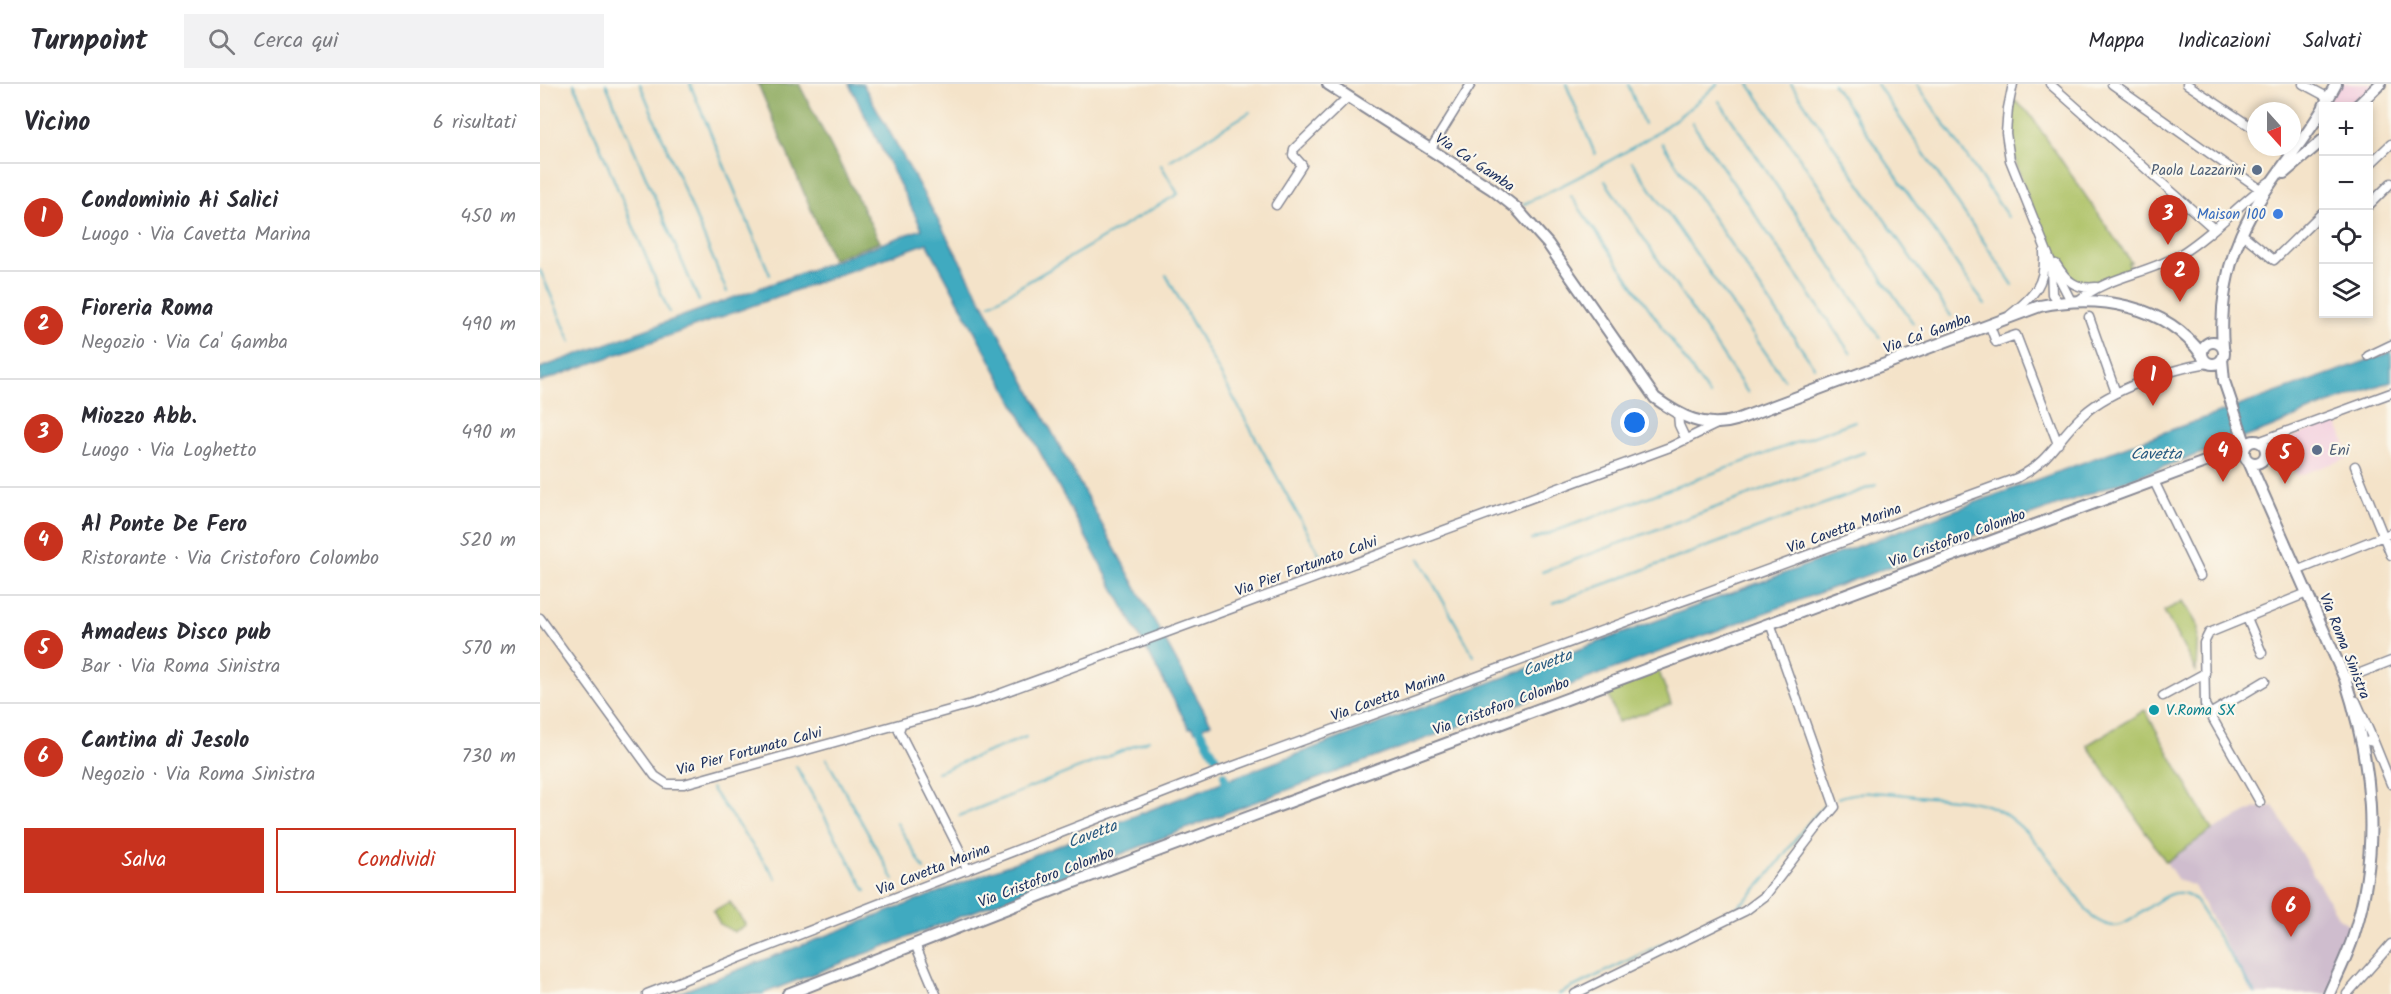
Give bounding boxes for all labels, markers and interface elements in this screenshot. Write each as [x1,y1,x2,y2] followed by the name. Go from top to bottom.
[184,14,604,68] search box
[30,19,148,64] text: Turnpoint
[253,24,338,59] text: Cerca qui
[205,25,238,58] icon: search
[2088,25,2145,58] text: Mappa
[2178,25,2270,58] text: Indicazioni
[2303,25,2361,58] text: Salvati
[24,102,90,144] text: Vicino
[2247,102,2301,156] north arrow
[2319,102,2373,318] map controls
[2319,102,2373,156] button: +
[433,107,516,139] text: 6 risultati
[1430,127,1519,198] street label: Via Ca' Gamba
[2319,156,2373,210] button: −
[2151,159,2246,183] place label: Paola Lazzarini
[2250,163,2264,177] marker: Paola Lazzarini
[81,184,278,219] text: Condominio Ai Salici
[2148,196,2188,245] pin: 3
[40,201,47,233] text: 1
[460,201,516,233] text: 450 m
[2197,203,2266,227] place label: Maison 100
[2271,207,2285,221] marker: Maison 100
[2319,210,2373,264] button: locate
[81,219,311,251] text: Luogo · Via Cavetta Marina
[2160,252,2200,302] pin: 2
[2319,264,2373,318] button: layers
[81,292,213,327] text: Fioreria Roma
[1880,307,1975,361] street label: Via Ca' Gamba
[38,309,49,341] text: 2
[461,309,516,341] text: 490 m
[81,327,288,359] text: Negozio · Via Ca' Gamba
[2134,356,2172,406] pin: 1
[81,400,197,435] text: Miozzo Abb.
[1620,408,1649,437] your location
[38,417,49,449] text: 3
[461,417,516,449] text: 490 m
[2204,432,2242,482] pin: 4
[2266,434,2304,484] pin: 5
[81,435,256,467] text: Luogo · Via Loghetto
[2329,439,2351,463] place label: Eni
[2131,442,2183,467] water label: Cavetta
[2310,443,2324,457] marker: Eni
[1783,497,1905,561] street label: Via Cavetta Marina
[1885,503,2029,575] street label: Via Cristoforo Colombo
[81,508,247,543] text: Al Ponte De Fero
[38,525,49,557] text: 4
[460,525,516,557] text: 520 m
[1232,530,1382,604] street label: Via Pier Fortunato Calvi
[81,543,379,575] text: Ristorante · Via Cristoforo Colombo
[2312,590,2376,703] street label: Via Roma Sinistra
[81,616,271,651] text: Amadeus Disco pub
[38,633,49,665] text: 5
[462,633,516,665] text: 570 m
[1519,642,1577,684] water label: Cavetta
[81,651,280,683] text: Bar · Via Roma Sinistra
[1327,665,1449,729] street label: Via Cavetta Marina
[1429,671,1573,743] street label: Via Cristoforo Colombo
[2166,699,2236,723] place label: V.Roma SX
[2147,703,2161,717] marker: V.Roma SX
[674,721,826,783] street label: Via Pier Fortunato Calvi
[81,724,249,759] text: Cantina di Jesolo
[38,741,49,773] text: 6
[461,741,516,773] text: 730 m
[81,759,315,791] text: Negozio · Via Roma Sinistra
[1064,813,1122,855] water label: Cavetta
[24,828,264,893] button: Salva
[276,828,516,893] button: Condividi
[873,837,994,903] street label: Via Cavetta Marina
[975,841,1118,915] street label: Via Cristoforo Colombo
[2272,888,2310,937] pin: 6

